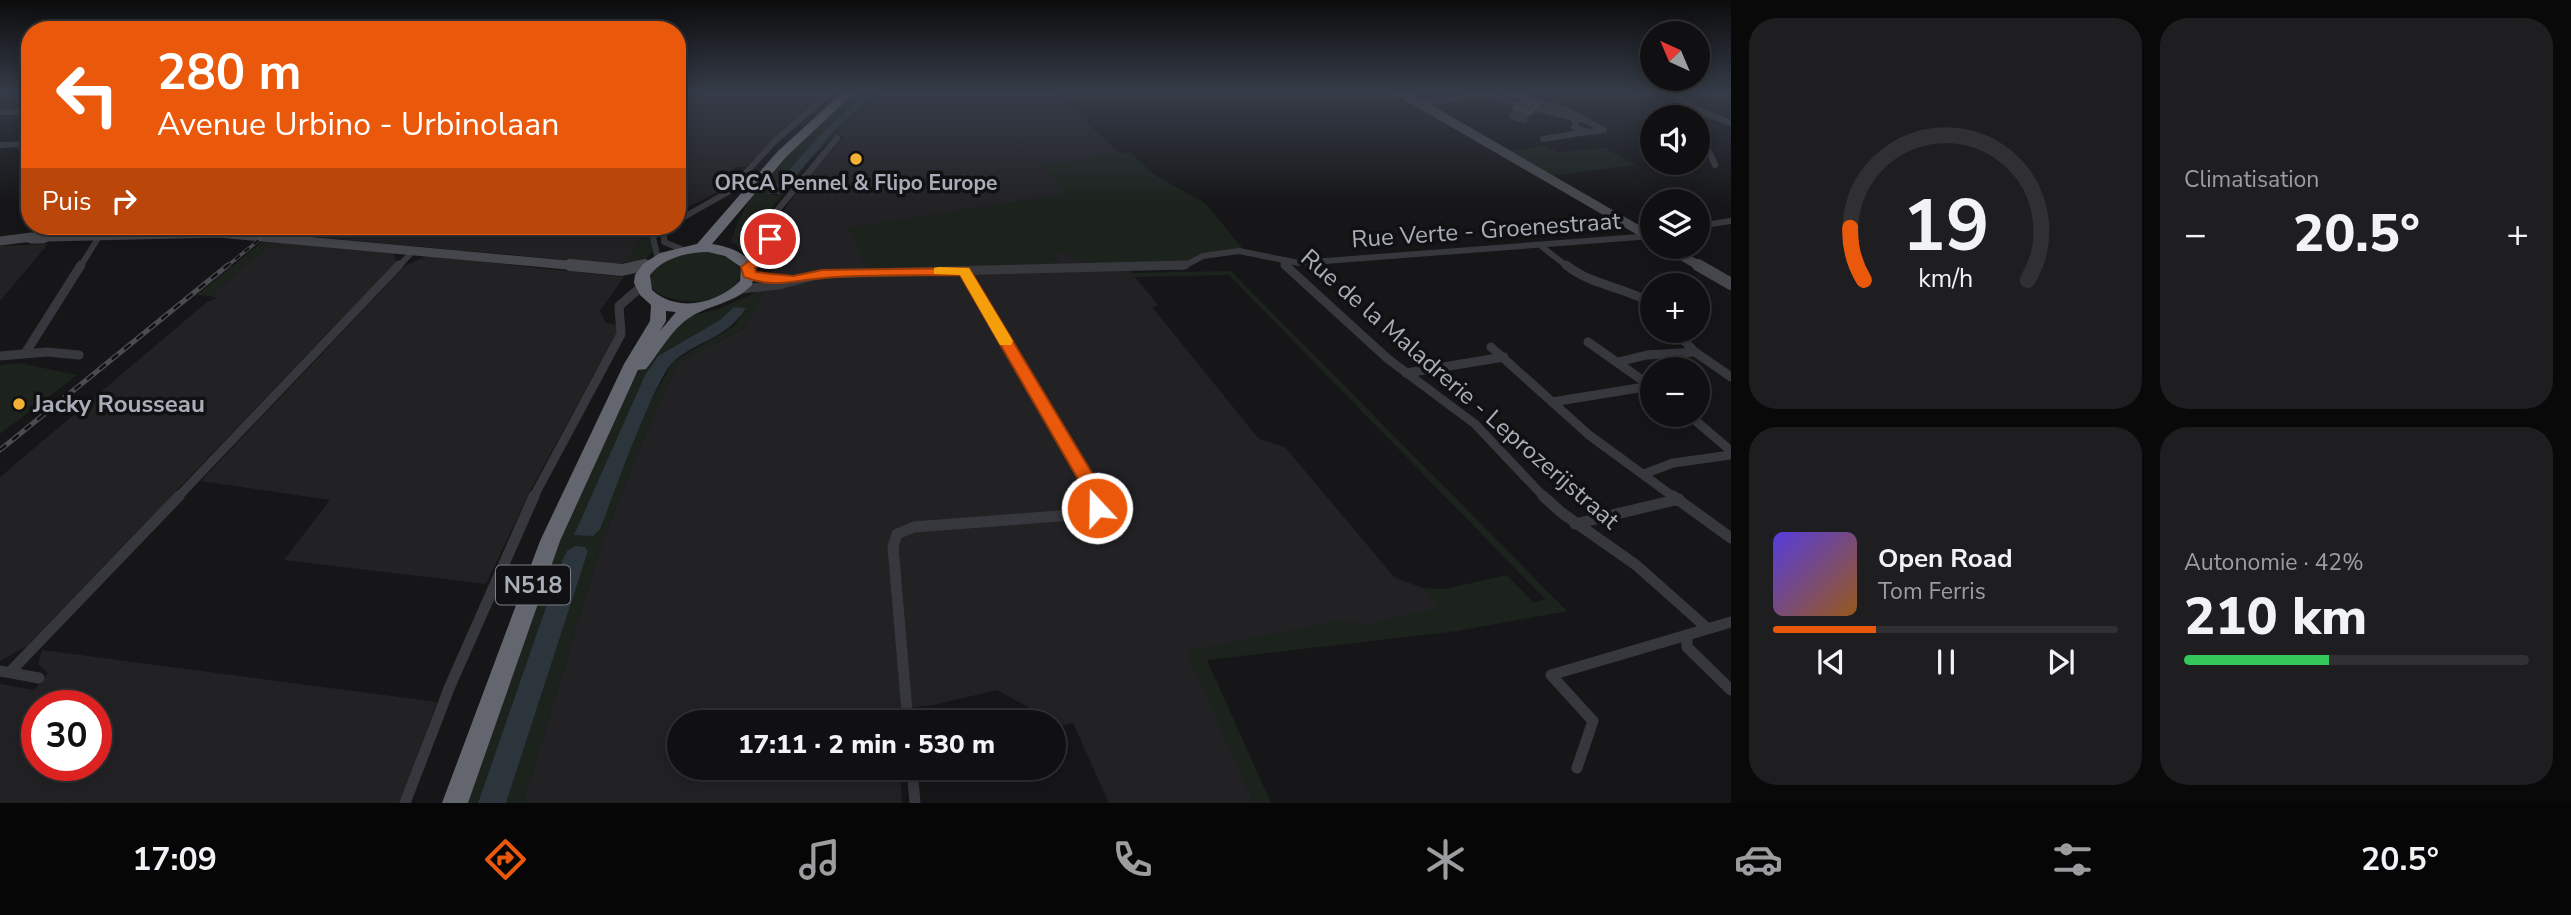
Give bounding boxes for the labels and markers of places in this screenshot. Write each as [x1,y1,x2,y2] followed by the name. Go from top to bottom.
[848,151,864,167] marker: ORCA Pennel & Flipo Europe
[715,169,997,197] place label: ORCA Pennel & Flipo Europe
[740,209,800,269] pin
[32,388,205,420] place label: Jacky Rousseau
[11,396,27,412] marker: Jacky Rousseau

